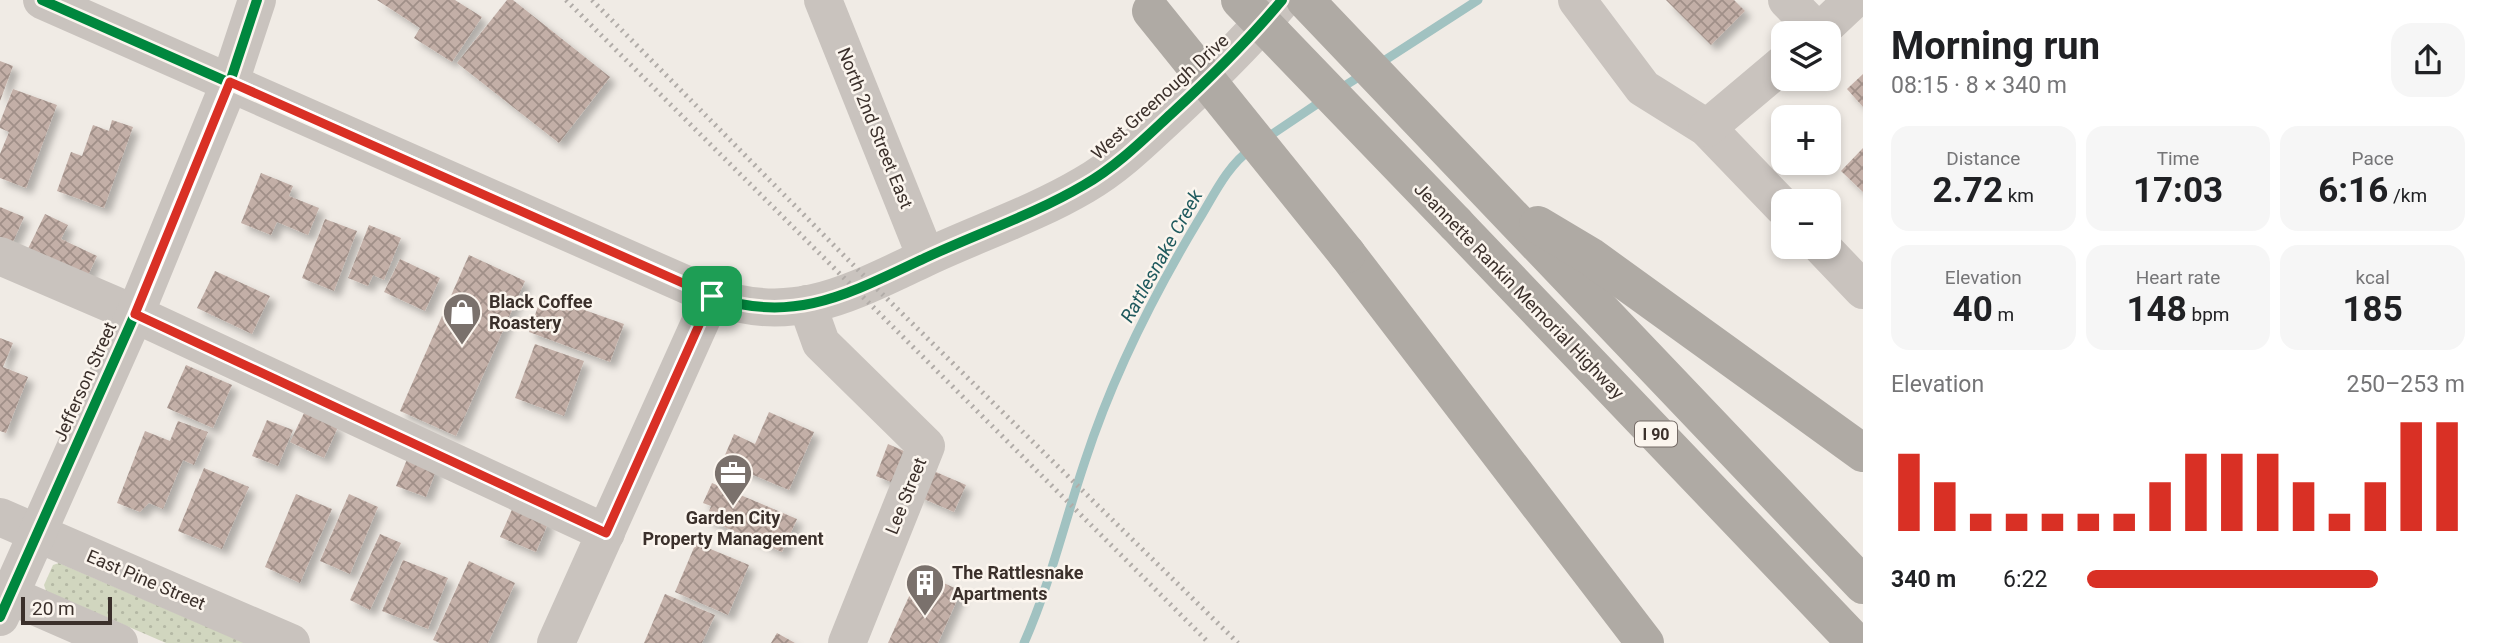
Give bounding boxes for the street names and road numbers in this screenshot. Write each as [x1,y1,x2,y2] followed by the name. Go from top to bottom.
[1087,30,1233,164] street label: West Greenough Drive
[834,44,917,211] street label: North 2nd Street East
[1410,178,1629,404] street label: Jeannette Rankin Memorial Highway
[49,319,120,445] street label: Jefferson Street
[1635,422,1677,446] road number: I 90
[881,454,930,537] street label: Lee Street
[84,545,209,614] street label: East Pine Street

